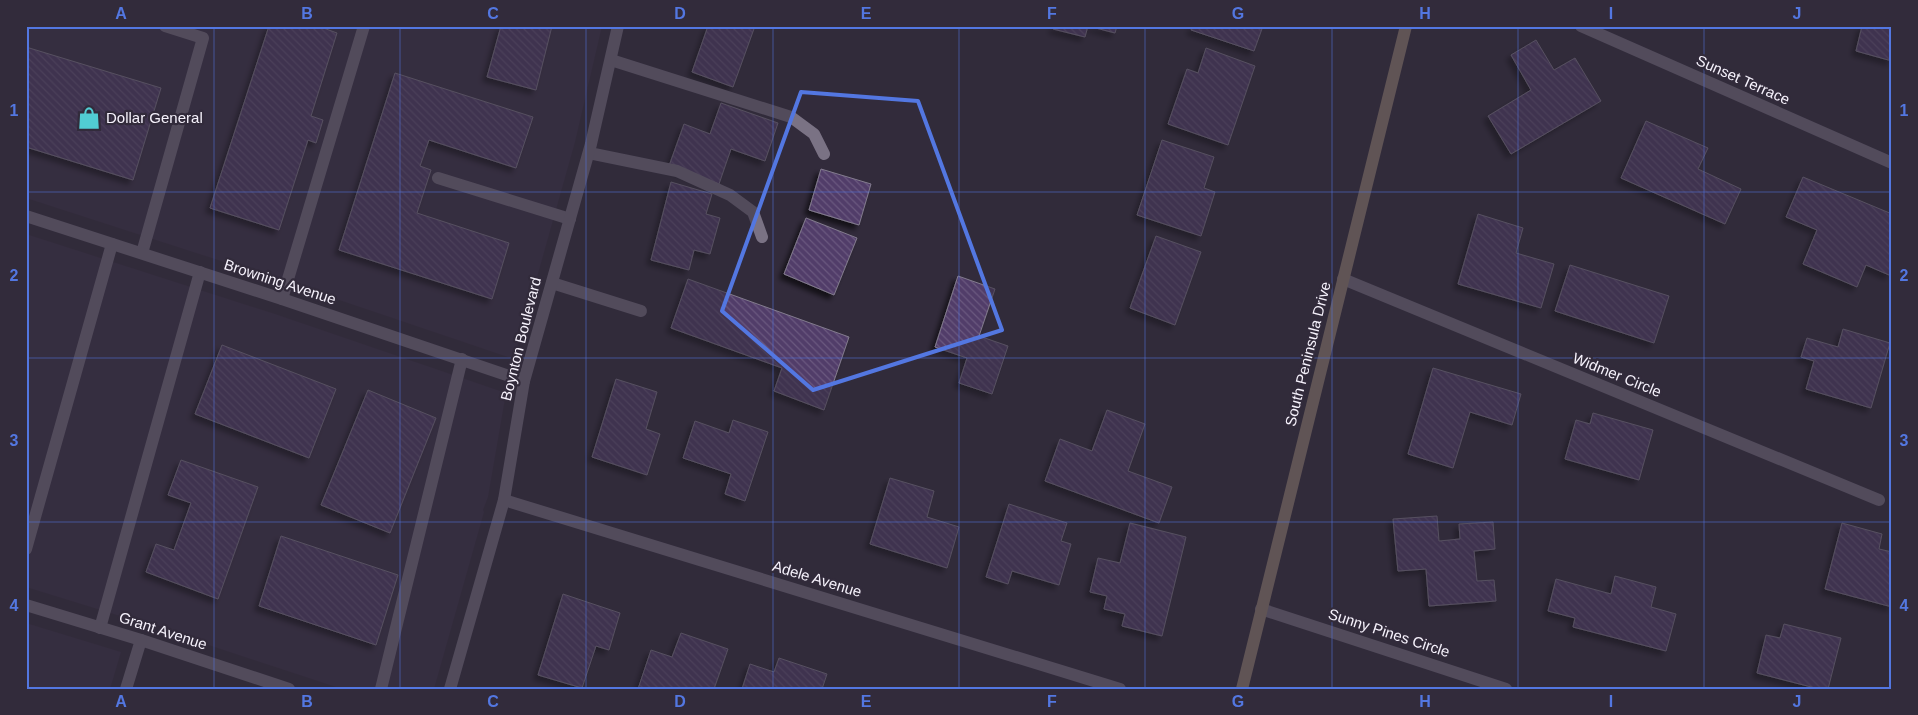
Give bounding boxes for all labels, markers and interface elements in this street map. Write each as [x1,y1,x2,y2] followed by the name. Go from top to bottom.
[115,5,127,22] text: A
[301,5,313,22] text: B
[487,5,499,22] text: C
[674,5,686,22] text: D
[861,5,872,22] text: E
[1047,5,1057,22] text: F
[1232,5,1244,22] text: G
[1419,5,1431,22] text: H
[1609,5,1613,22] text: I
[1793,5,1801,22] text: J
[1694,51,1793,108] street label: Sunset Terrace
[10,102,19,119] text: 1
[1900,102,1909,119] text: 1
[76,105,102,131] shop icon: Dollar General
[106,109,203,126] place label: Dollar General
[222,255,338,308] street label: Browning Avenue
[10,267,19,284] text: 2
[1900,267,1909,284] text: 2
[497,275,544,402] street label: Boynton Boulevard
[1281,280,1334,428] street label: South Peninsula Drive
[1570,349,1664,400] street label: Widmer Circle
[10,432,19,449] text: 3
[1900,432,1909,449] text: 3
[771,557,864,600] street label: Adele Avenue
[10,597,19,614] text: 4
[1900,597,1909,614] text: 4
[1326,605,1452,660] street label: Sunny Pines Circle
[117,608,209,653] street label: Grant Avenue
[115,693,127,710] text: A
[301,693,313,710] text: B
[487,693,499,710] text: C
[674,693,686,710] text: D
[861,693,872,710] text: E
[1047,693,1057,710] text: F
[1232,693,1244,710] text: G
[1419,693,1431,710] text: H
[1609,693,1613,710] text: I
[1793,693,1801,710] text: J

